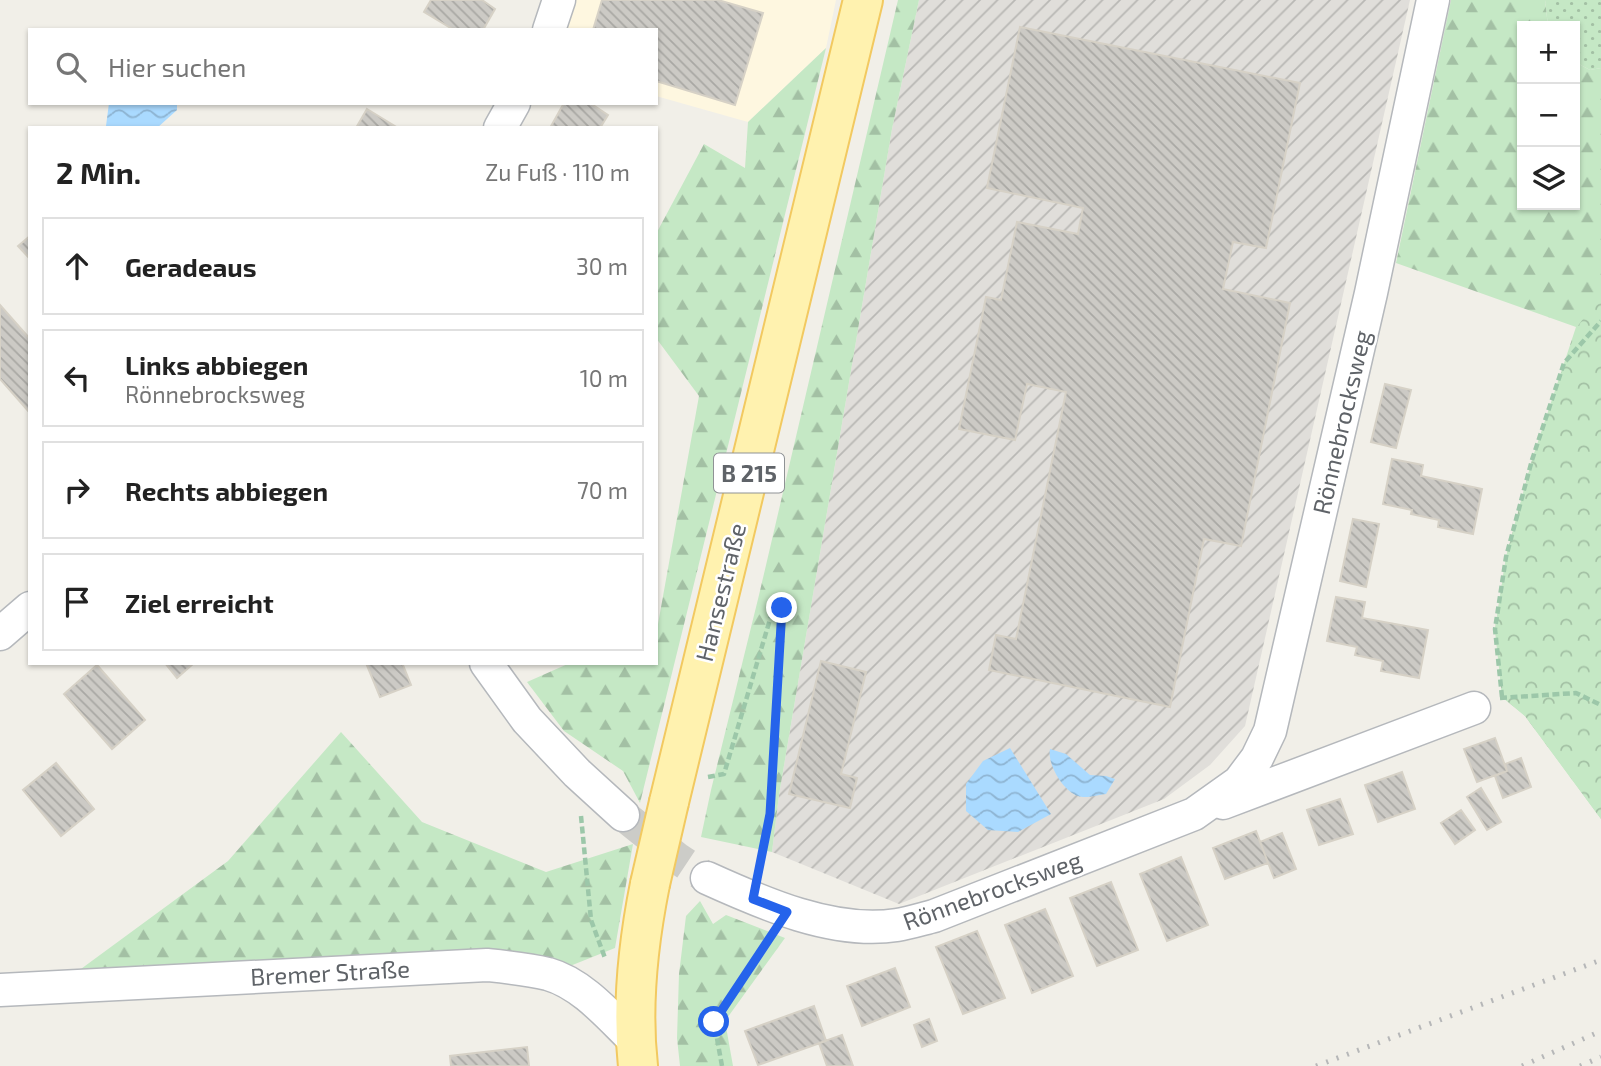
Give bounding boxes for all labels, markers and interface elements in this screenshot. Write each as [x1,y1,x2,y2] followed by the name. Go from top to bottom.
[1517,21,1580,210] map controls
[1517,21,1580,84] button: +
[28,28,658,105] search box
[52,48,90,86] icon: search
[108,51,246,82] text: Hier suchen
[1517,84,1580,147] button: −
[1517,147,1580,210] button: layers
[56,154,141,190] text: 2 Min.
[485,158,630,186] text: Zu Fuß · 110 m
[58,247,96,285] icon: ahead
[125,251,257,282] text: Geradeaus
[576,252,628,280] text: 30 m
[1306,327,1376,517] street label: Rönnebrocksweg
[125,349,309,380] text: Links abbiegen
[58,359,96,397] icon: left
[580,364,628,392] text: 10 m
[125,380,305,408] text: Rönnebrocksweg
[714,453,784,492] road number: B 215
[58,471,96,509] icon: right
[125,475,328,506] text: Rechts abbiegen
[577,476,628,504] text: 70 m
[689,520,751,664] street label: Hansestraße
[58,583,96,621] icon: arrive
[125,587,274,618] text: Ziel erreicht
[766,592,797,623] route end
[899,844,1085,936] street label: Rönnebrocksweg
[249,953,411,991] street label: Bremer Straße
[698,1006,729,1037] route start

